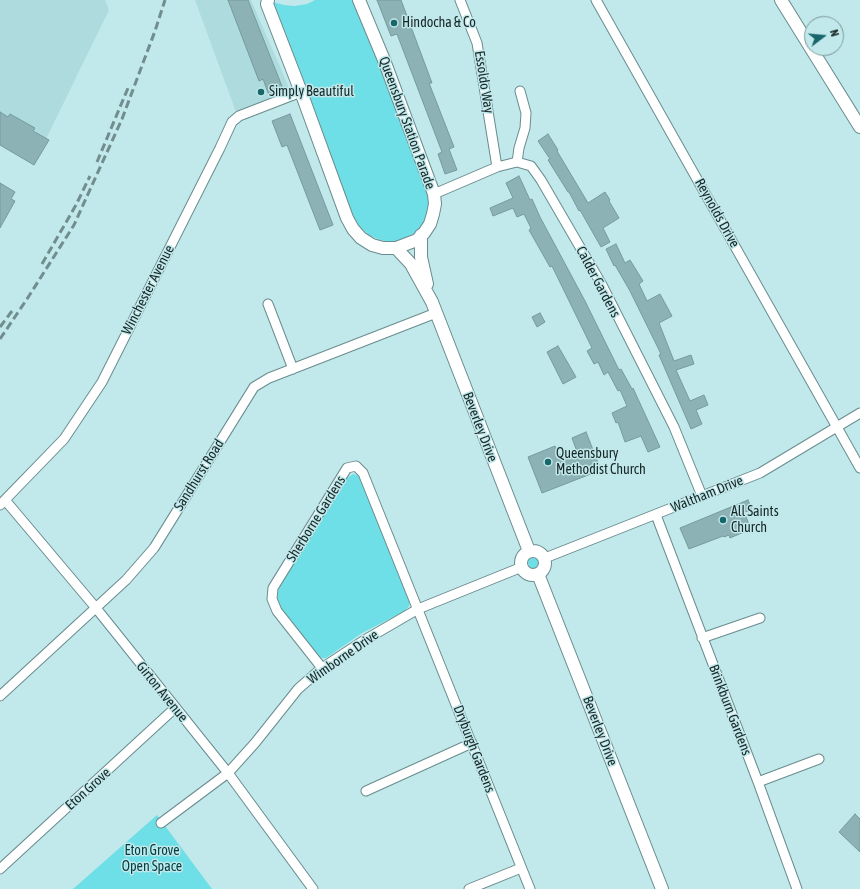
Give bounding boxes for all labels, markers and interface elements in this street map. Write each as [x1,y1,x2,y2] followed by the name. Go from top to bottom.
[402,15,476,31] place label: Hindocha & Co
[804,16,844,56] north arrow
[389,18,399,28] marker: Hindocha & Co
[828,28,841,38] text: N
[471,50,497,114] street label: Essoldo Way
[375,54,439,192] street label: Queensbury Station Parade
[269,84,354,100] place label: Simply Beautiful
[256,87,266,97] marker: Simply Beautiful
[691,175,743,251] street label: Reynolds Drive
[118,242,178,338] street label: Winchester Avenue
[572,244,624,320] street label: Calder Gardens
[459,390,501,464] street label: Beverley Drive
[170,436,228,514] street label: Sandhurst Road
[556,446,646,478] place label: Queensbury Methodist Church
[543,457,553,467] marker: Queensbury Methodist Church
[668,472,746,516] street label: Waltham Drive
[283,473,349,565] street label: Sherborne Gardens
[731,504,779,536] place label: All Saints Church
[718,515,728,525] marker: All Saints Church
[304,626,382,688] street label: Wimborne Drive
[133,659,191,725] street label: Girton Avenue
[705,662,755,758] street label: Brinkburn Gardens
[579,694,621,768] street label: Beverley Drive
[450,703,498,795] street label: Dryburgh Gardens
[62,764,114,814] street label: Eton Grove
[122,843,182,876] park label: Eton Grove Open Space

